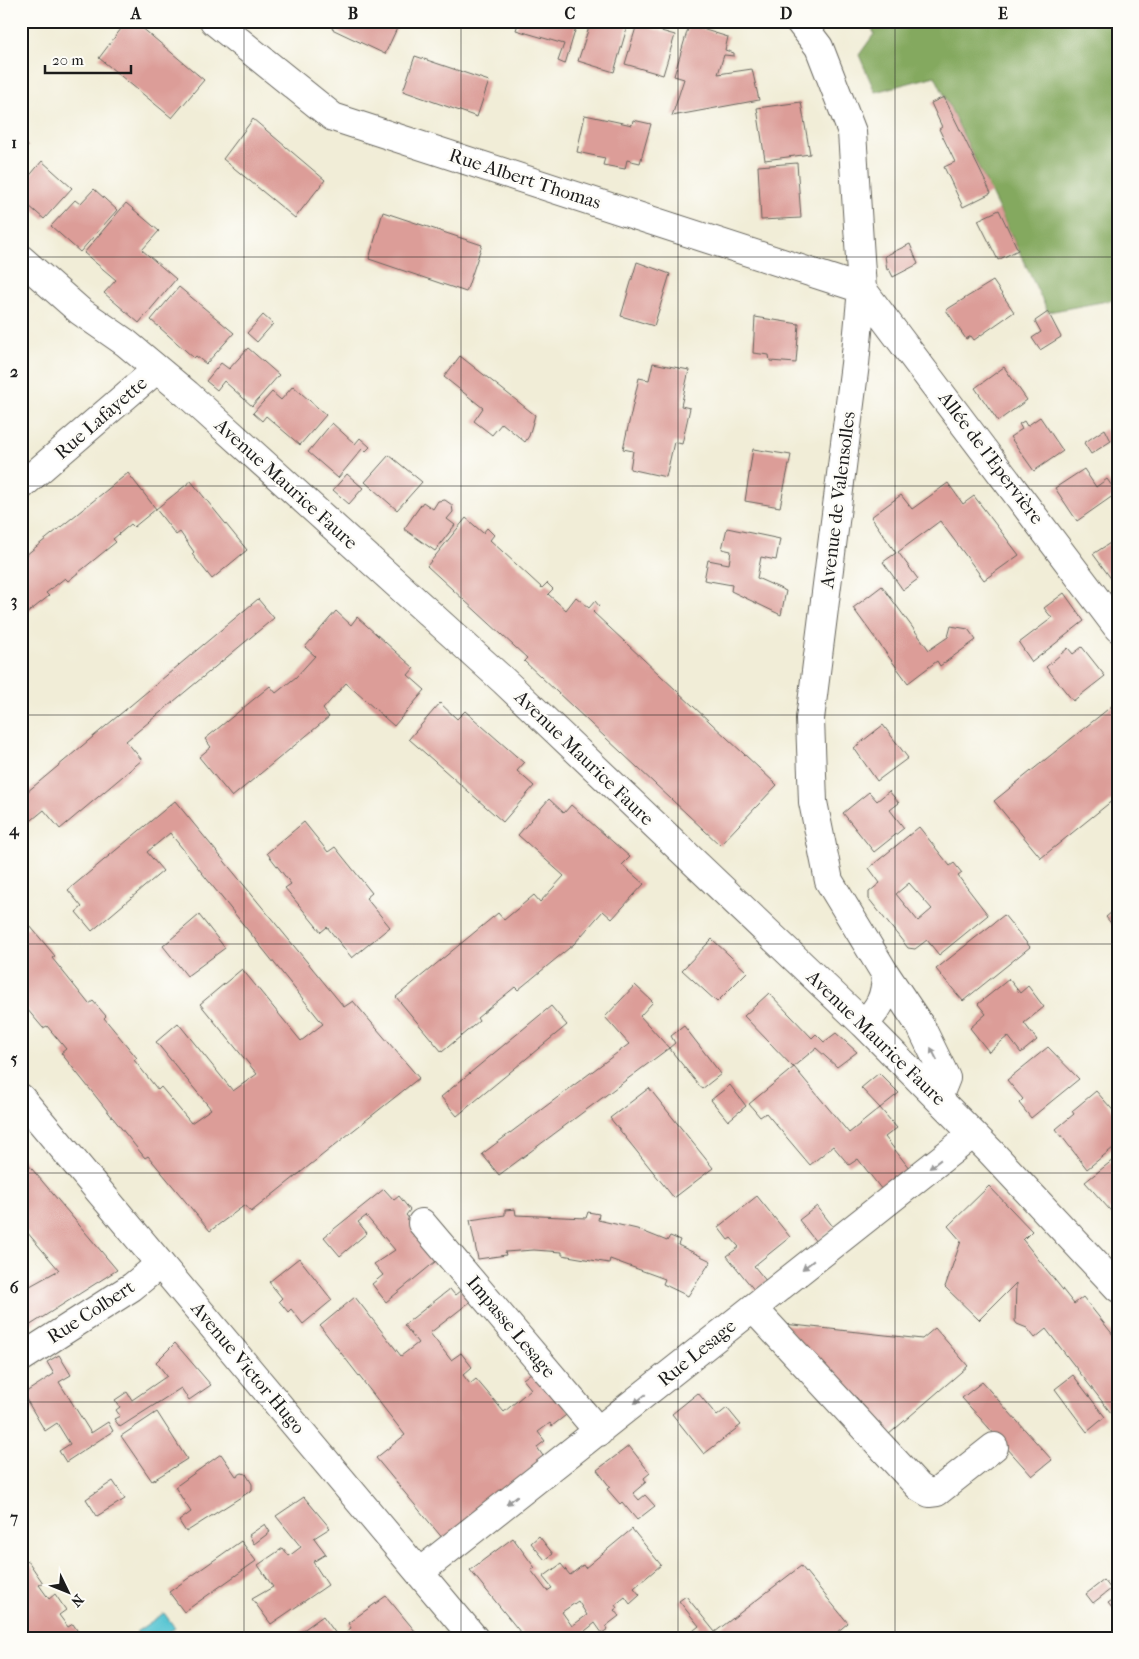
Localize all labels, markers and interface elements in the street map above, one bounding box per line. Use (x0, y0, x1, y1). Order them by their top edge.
text: A (130, 4, 142, 23)
text: B (348, 4, 358, 23)
text: C (565, 4, 576, 23)
text: D (780, 4, 792, 23)
text: E (998, 4, 1008, 23)
scale bar (45, 42, 131, 74)
text: 20 m (52, 51, 84, 69)
text: 1 (11, 133, 17, 152)
street label: Rue Albert Thomas (446, 144, 604, 214)
text: 2 (10, 362, 18, 381)
street label: Rue Lafayette (50, 372, 152, 464)
street label: Allée de l'Epervière (934, 387, 1048, 528)
street label: Avenue de Valensolles (816, 410, 860, 591)
street label: Avenue Maurice Faure (209, 413, 362, 554)
text: 3 (11, 591, 17, 611)
street label: Avenue Maurice Faure (509, 685, 658, 830)
text: 4 (8, 820, 20, 840)
street label: Avenue Maurice Faure (801, 965, 950, 1110)
one-way arrow (930, 1047, 938, 1061)
text: 5 (11, 1049, 18, 1068)
one-way arrow (929, 1158, 942, 1169)
one-way arrow (802, 1259, 815, 1270)
street label: Impasse Lesage (462, 1272, 560, 1382)
street label: Rue Colbert (43, 1276, 139, 1348)
text: 6 (10, 1278, 19, 1297)
street label: Avenue Victor Hugo (186, 1297, 310, 1439)
street label: Rue Lesage (654, 1315, 740, 1391)
one-way arrow (634, 1394, 647, 1405)
one-way arrow (506, 1494, 519, 1505)
text: 7 (9, 1508, 18, 1527)
north arrow (42, 1566, 92, 1616)
text: N (67, 1591, 87, 1610)

